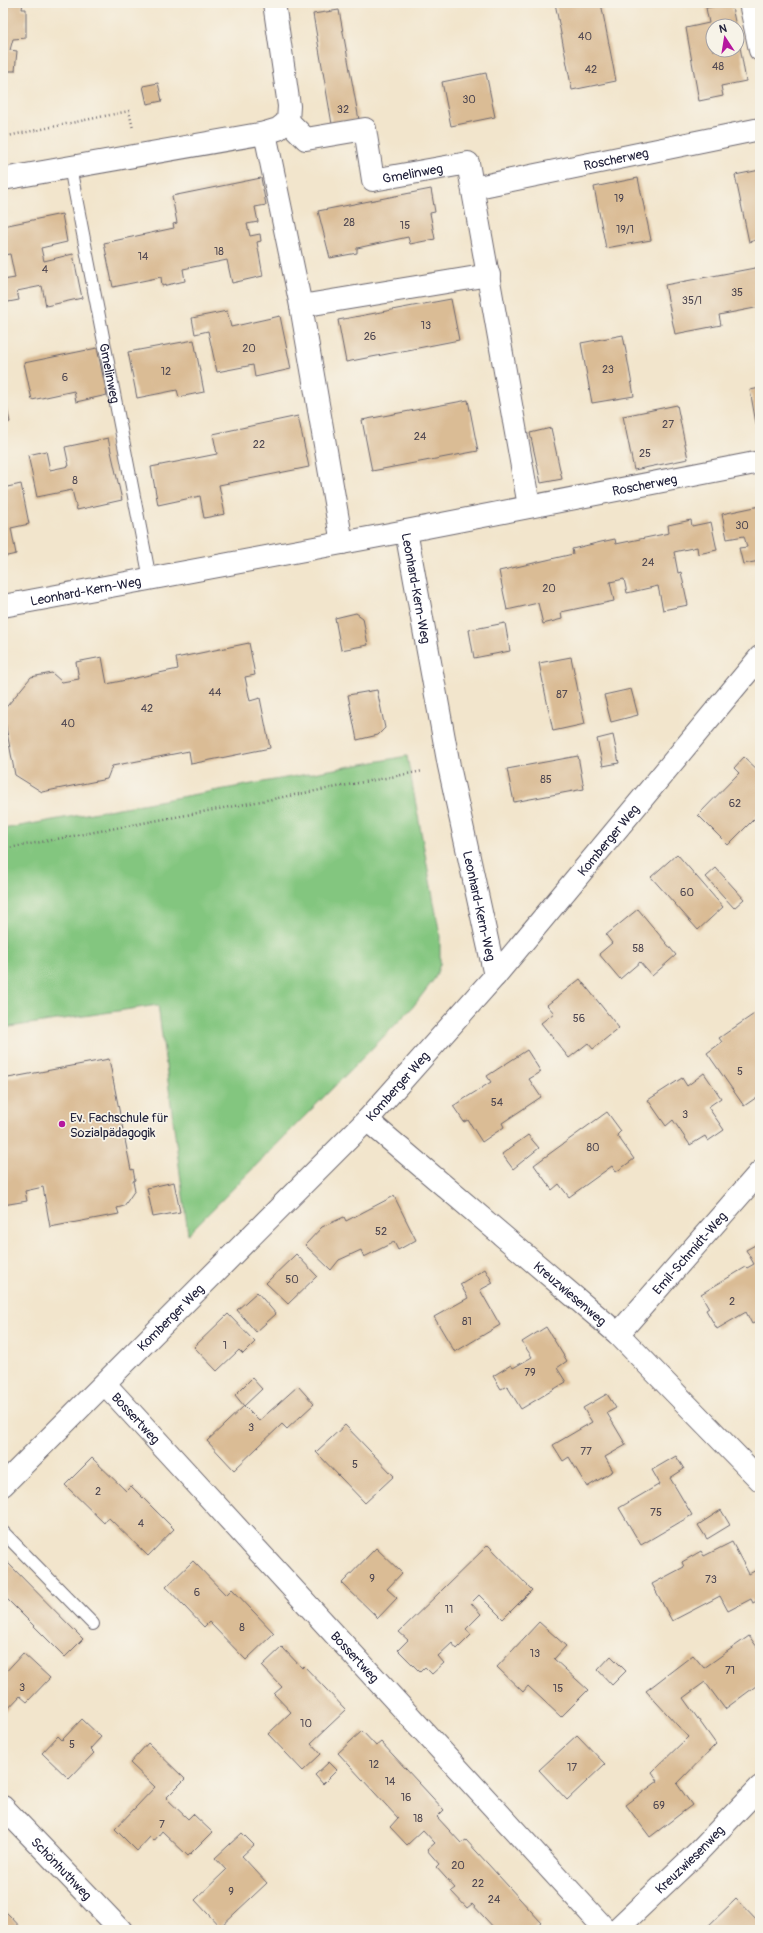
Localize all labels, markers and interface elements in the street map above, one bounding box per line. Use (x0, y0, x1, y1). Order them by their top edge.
north arrow (705, 18, 745, 58)
text: N (718, 21, 729, 36)
house number: 40 (578, 30, 592, 43)
house number: 48 (712, 60, 724, 73)
house number: 42 (585, 63, 597, 76)
house number: 30 (462, 93, 476, 106)
house number: 32 (337, 103, 349, 116)
street label: Roscherweg (582, 145, 651, 174)
street label: Gmelinweg (381, 161, 445, 187)
house number: 19 (614, 192, 624, 205)
house number: 28 (343, 216, 355, 229)
house number: 15 (400, 219, 410, 232)
house number: 19/1 (616, 223, 634, 236)
house number: 18 (214, 245, 224, 258)
house number: 14 (138, 250, 149, 263)
house number: 4 (42, 263, 49, 276)
house number: 35 (731, 286, 743, 299)
house number: 35/1 (682, 294, 702, 307)
house number: 13 (421, 319, 431, 332)
house number: 26 (364, 330, 376, 343)
street label: Gmelinweg (95, 342, 123, 405)
house number: 20 (242, 342, 256, 355)
house number: 23 (602, 363, 614, 376)
house number: 12 (161, 365, 171, 378)
house number: 6 (62, 371, 68, 384)
house number: 27 (662, 418, 674, 431)
house number: 24 (414, 430, 427, 443)
house number: 22 (253, 438, 265, 451)
house number: 25 (639, 447, 651, 460)
street label: Roscherweg (611, 471, 679, 500)
house number: 8 (72, 474, 78, 487)
house number: 30 (735, 519, 749, 532)
street label: Leonhard-Kern-Weg (397, 532, 434, 645)
house number: 24 (642, 556, 655, 569)
street label: Leonhard-Kern-Weg (29, 573, 143, 610)
house number: 20 (542, 582, 556, 595)
house number: 44 (209, 686, 222, 699)
house number: 87 (556, 688, 568, 701)
house number: 42 (141, 702, 153, 715)
house number: 40 (61, 717, 75, 730)
house number: 85 (540, 773, 552, 786)
house number: 62 (729, 797, 741, 810)
street label: Komberger Weg (575, 801, 643, 880)
street label: Leonhard-Kern-Weg (459, 849, 499, 963)
house number: 60 (680, 886, 694, 899)
house number: 58 (632, 942, 644, 955)
house number: 56 (573, 1012, 585, 1025)
street label: Komberger Weg (363, 1048, 433, 1125)
house number: 5 (737, 1065, 743, 1078)
house number: 54 (491, 1096, 504, 1109)
house number: 3 (682, 1108, 688, 1121)
place label: Ev. Fachschule für Sozialpädagogik (70, 1110, 168, 1141)
marker: Ev. Fachschule für Sozialpädagogik (57, 1119, 67, 1129)
house number: 80 (586, 1141, 600, 1154)
street label: Emil-Schmidt-Weg (649, 1208, 731, 1298)
house number: 52 (375, 1225, 387, 1238)
street label: Kreuzwiesenweg (530, 1259, 610, 1330)
house number: 50 (285, 1273, 299, 1286)
street label: Komberger Weg (134, 1281, 208, 1355)
house number: 2 (729, 1295, 735, 1308)
house number: 81 (462, 1315, 472, 1328)
house number: 1 (223, 1339, 227, 1352)
house number: 79 (524, 1366, 536, 1379)
street label: Bossertweg (108, 1390, 163, 1448)
house number: 3 (248, 1421, 254, 1434)
house number: 77 (580, 1445, 592, 1458)
house number: 5 (352, 1458, 358, 1471)
house number: 2 (95, 1485, 101, 1498)
house number: 75 (650, 1506, 662, 1519)
house number: 4 (138, 1517, 145, 1530)
house number: 9 (369, 1572, 375, 1585)
house number: 73 (705, 1573, 717, 1586)
house number: 6 (194, 1586, 200, 1599)
house number: 11 (445, 1603, 453, 1616)
house number: 8 (239, 1621, 245, 1634)
street label: Bossertweg (327, 1628, 382, 1687)
house number: 13 (530, 1647, 540, 1660)
house number: 71 (725, 1664, 735, 1677)
house number: 3 (19, 1681, 25, 1694)
house number: 15 (553, 1682, 563, 1695)
house number: 10 (300, 1717, 312, 1730)
house number: 5 (69, 1738, 75, 1751)
house number: 12 (369, 1758, 379, 1771)
house number: 17 (567, 1761, 577, 1774)
house number: 14 (385, 1775, 396, 1788)
house number: 16 (401, 1791, 411, 1804)
house number: 69 (653, 1799, 665, 1812)
house number: 18 (413, 1812, 423, 1825)
house number: 7 (159, 1818, 165, 1831)
street label: Kreuzwiesenweg (652, 1822, 728, 1897)
street label: Schönhuthweg (27, 1834, 95, 1904)
house number: 20 (451, 1859, 465, 1872)
house number: 22 (472, 1877, 484, 1890)
house number: 9 (228, 1885, 234, 1898)
house number: 24 (488, 1893, 501, 1906)

